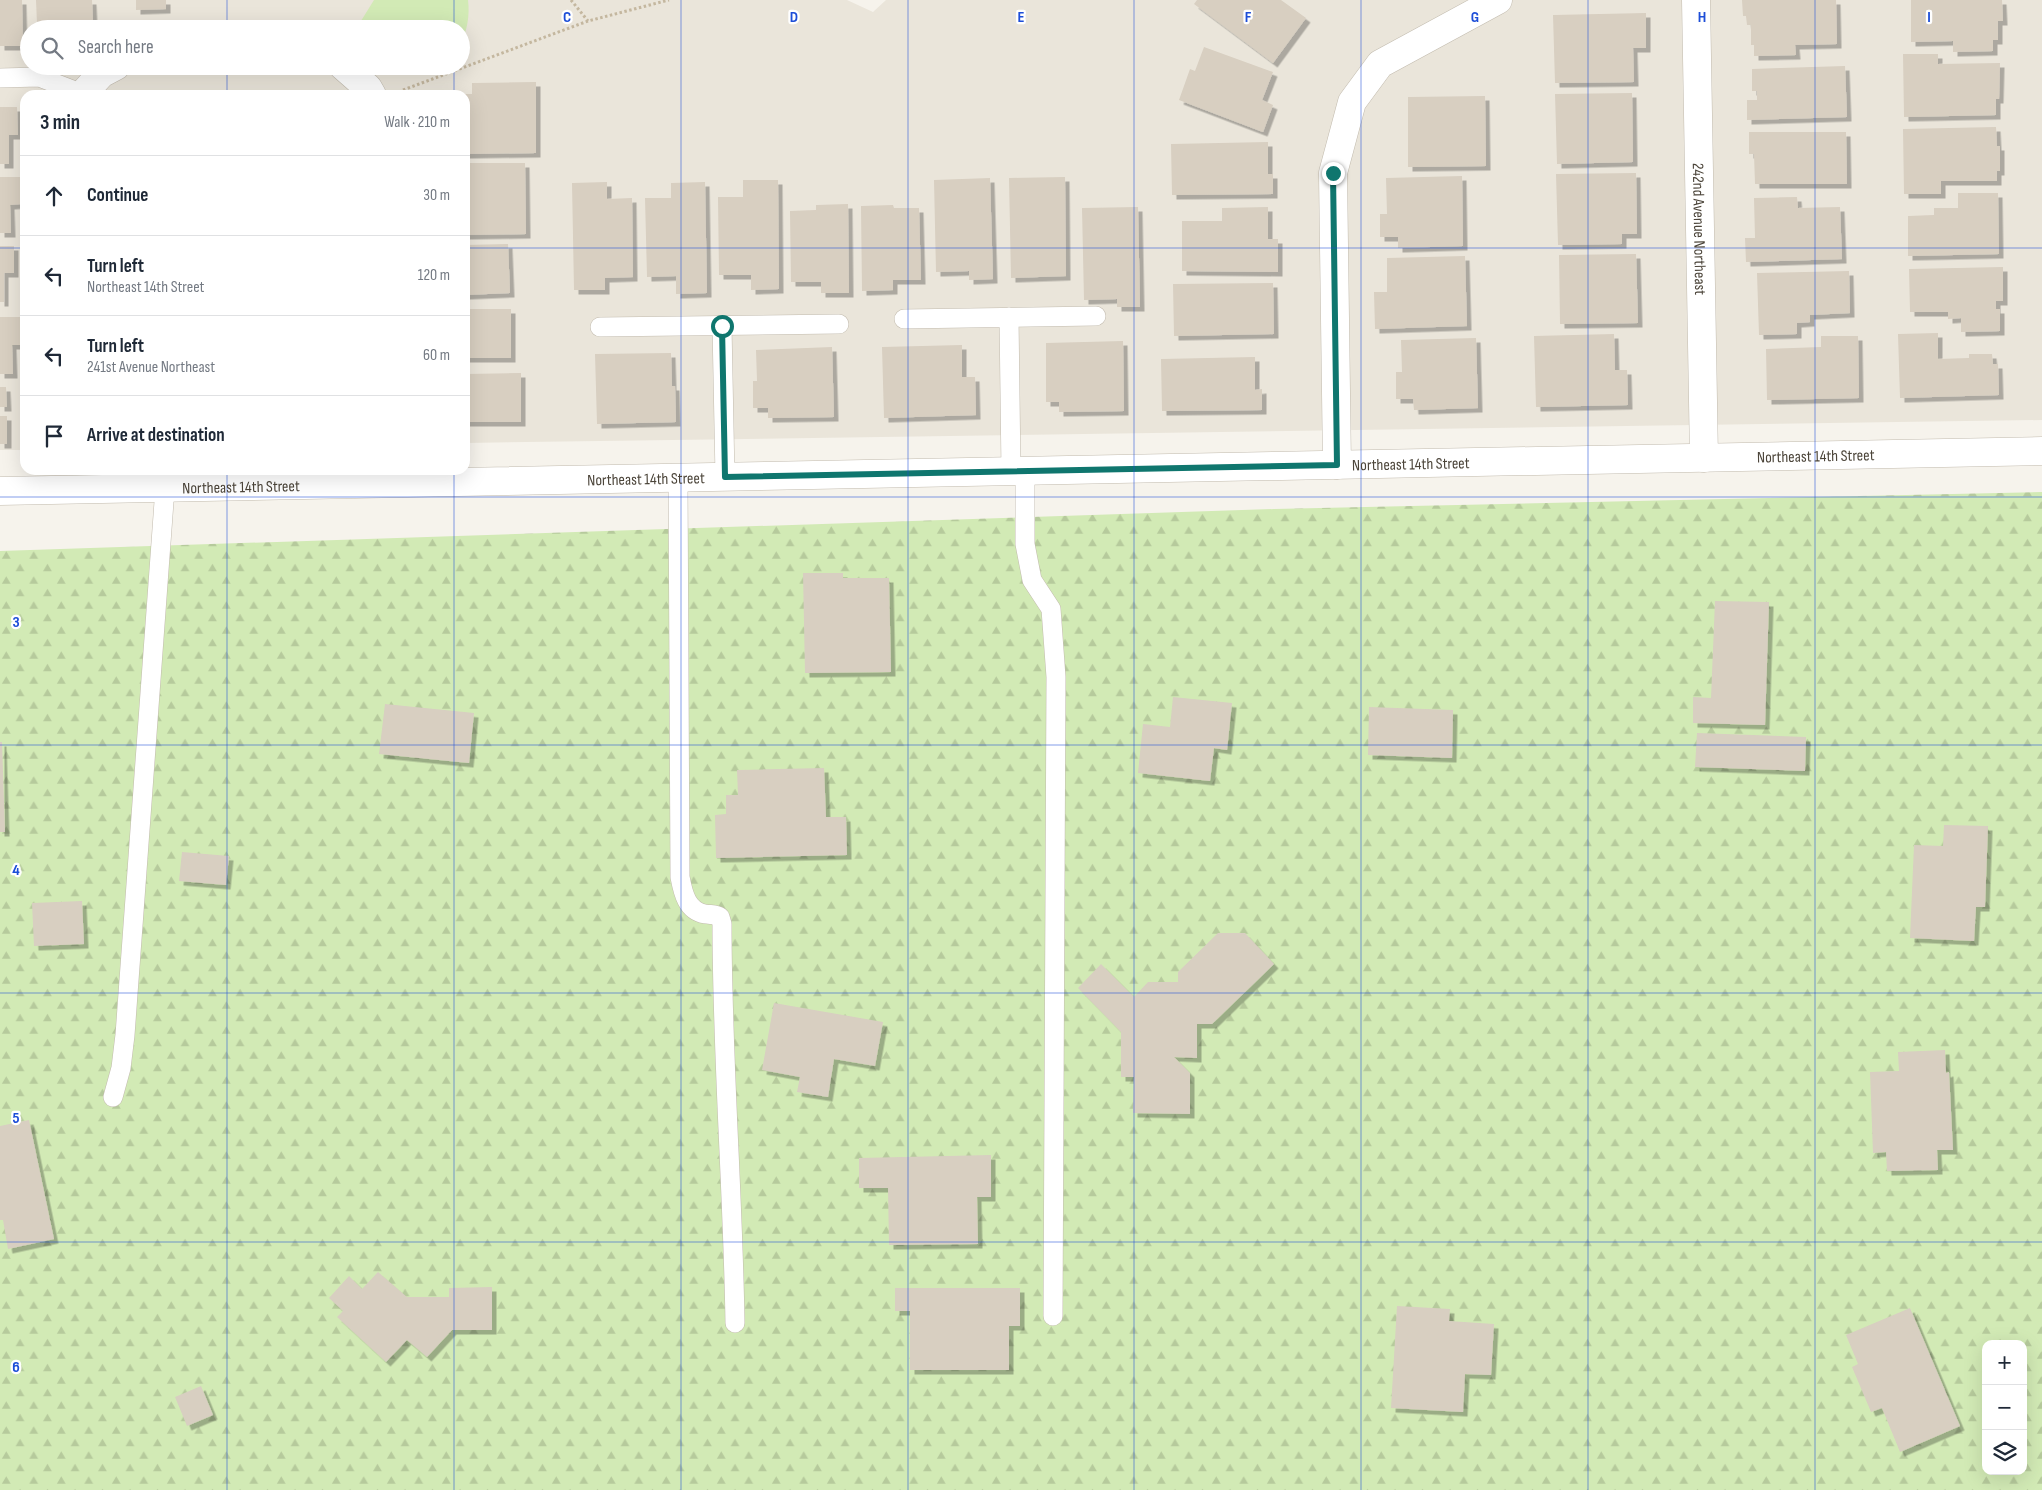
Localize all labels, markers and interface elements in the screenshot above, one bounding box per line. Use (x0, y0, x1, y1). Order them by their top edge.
text: C (563, 8, 571, 27)
text: D (790, 8, 798, 27)
text: E (1018, 8, 1025, 27)
text: F (1245, 8, 1252, 27)
text: G (1471, 8, 1479, 27)
text: H (1698, 8, 1706, 27)
text: I (1927, 8, 1931, 27)
search box (20, 20, 470, 75)
icon: search (38, 34, 66, 62)
text: Search here (78, 36, 154, 59)
text: 3 min (40, 110, 80, 135)
text: Walk · 210 m (384, 113, 450, 132)
route end (1322, 162, 1345, 185)
street label: 242nd Avenue Northeast (1688, 163, 1709, 295)
icon: ahead (40, 182, 68, 210)
text: Continue (87, 184, 148, 207)
text: 30 m (423, 186, 450, 205)
text: Turn left (87, 255, 144, 278)
icon: left (40, 262, 68, 290)
text: 120 m (418, 266, 450, 285)
text: Northeast 14th Street (87, 278, 204, 297)
route start (711, 315, 734, 338)
text: Turn left (87, 335, 144, 358)
icon: left (40, 342, 68, 370)
text: 60 m (423, 346, 450, 365)
text: 241st Avenue Northeast (87, 358, 215, 377)
icon: arrive (40, 422, 68, 450)
text: Arrive at destination (87, 424, 225, 447)
street label: Northeast 14th Street (1757, 446, 1875, 468)
street label: Northeast 14th Street (1352, 454, 1470, 476)
street label: Northeast 14th Street (587, 469, 705, 490)
street label: Northeast 14th Street (182, 477, 300, 498)
text: 3 (12, 613, 20, 632)
text: 4 (12, 861, 20, 880)
text: 5 (12, 1109, 20, 1128)
map controls (1982, 1340, 2027, 1475)
button: + (1982, 1340, 2027, 1385)
text: 6 (12, 1358, 20, 1377)
button: − (1982, 1385, 2027, 1430)
button: layers (1982, 1430, 2027, 1475)

